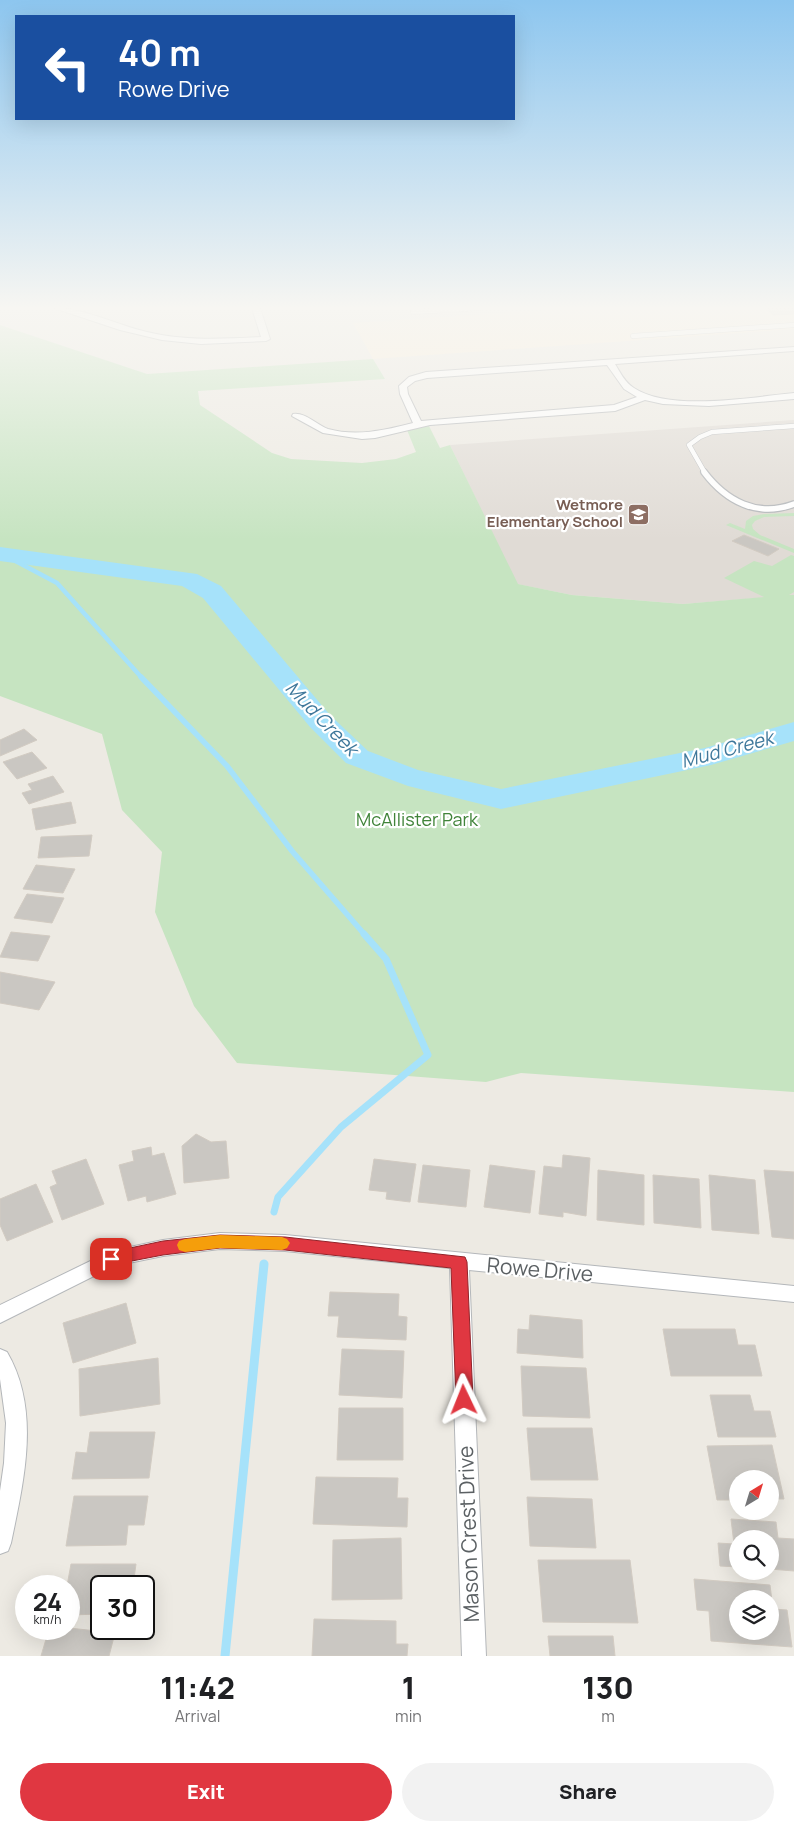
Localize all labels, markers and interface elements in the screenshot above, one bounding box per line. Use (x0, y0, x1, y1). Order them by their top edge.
text: 40 m (118, 29, 201, 77)
icon: left (35, 35, 100, 100)
text: Rowe Drive (118, 74, 230, 104)
place label: Wetmore Elementary School (487, 494, 623, 532)
school or university icon: Wetmore Elementary School (627, 502, 651, 526)
water label: Mud Creek (280, 675, 366, 763)
water label: Mud Creek (678, 724, 778, 774)
park label: McAllister Park (356, 807, 479, 831)
pin (90, 1238, 132, 1280)
icon: arrive (97, 1245, 125, 1273)
street label: Rowe Drive (486, 1250, 594, 1288)
position arrow (437, 1373, 489, 1425)
street label: Mason Crest Drive (451, 1445, 485, 1623)
north arrow (729, 1470, 779, 1520)
map controls (729, 1470, 779, 1640)
button: search (729, 1530, 779, 1580)
speed limit sign: 30 (90, 1575, 155, 1640)
text: 24 (33, 1584, 62, 1619)
button: layers (729, 1590, 779, 1640)
text: km/h (34, 1611, 61, 1628)
text: 11:42 (160, 1667, 235, 1708)
text: 1 (402, 1667, 415, 1708)
text: 130 (582, 1667, 634, 1708)
text: Arrival (175, 1705, 220, 1727)
text: min (395, 1705, 422, 1727)
text: m (601, 1705, 615, 1727)
button: Exit (20, 1763, 392, 1821)
button: Share (402, 1763, 774, 1821)

